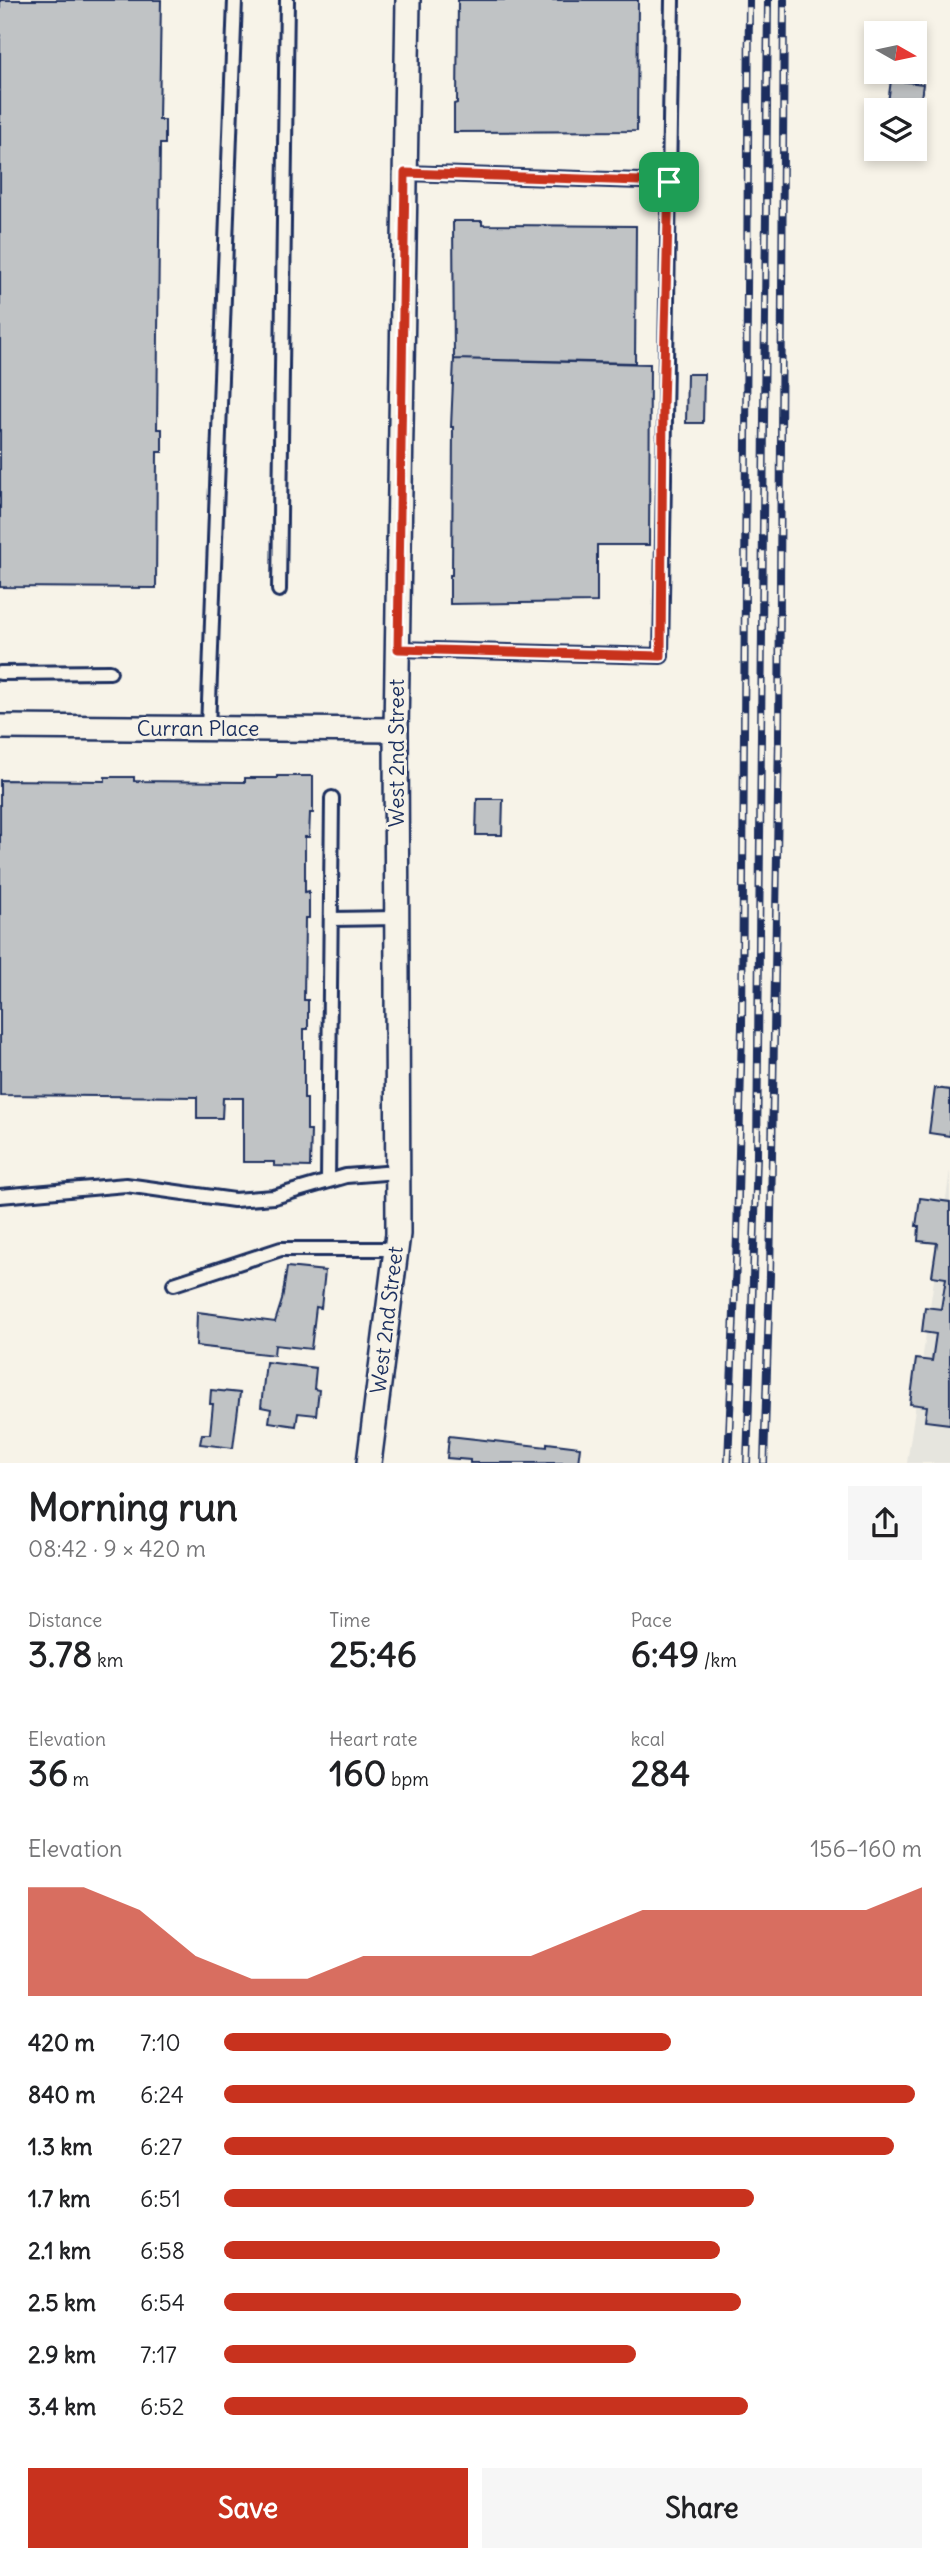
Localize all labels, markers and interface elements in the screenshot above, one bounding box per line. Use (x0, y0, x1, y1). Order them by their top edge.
north arrow (864, 21, 928, 84)
map controls (864, 21, 927, 161)
button: layers (864, 98, 927, 161)
pin (639, 152, 699, 212)
icon: arrive (650, 163, 688, 201)
street label: West 2nd Street (383, 679, 410, 827)
street label: Curran Place (137, 715, 259, 742)
street label: West 2nd Street (364, 1245, 409, 1395)
text: Morning run (28, 1484, 238, 1531)
button: share (848, 1486, 922, 1560)
text: 08:42 · 9 × 420 m (28, 1534, 206, 1563)
text: Distance (28, 1608, 102, 1632)
text: Time (329, 1608, 370, 1632)
text: Pace (631, 1608, 672, 1632)
text: 3.78 (28, 1632, 92, 1676)
text: 25:46 (329, 1632, 417, 1676)
text: 6:49 (631, 1632, 699, 1676)
text: km (92, 1648, 123, 1672)
text: /km (699, 1648, 737, 1672)
text: Elevation (28, 1727, 106, 1751)
text: Heart rate (329, 1727, 417, 1751)
text: kcal (631, 1727, 665, 1751)
text: 36 (28, 1751, 68, 1795)
text: 160 (329, 1751, 386, 1795)
text: 284 (631, 1751, 690, 1795)
text: m (68, 1767, 89, 1791)
text: bpm (386, 1767, 429, 1791)
text: Elevation (28, 1834, 122, 1863)
text: 156–160 m (810, 1834, 922, 1863)
text: 420 m (28, 2028, 95, 2057)
text: 7:10 (140, 2028, 181, 2057)
text: 840 m (28, 2080, 95, 2109)
text: 6:24 (140, 2080, 184, 2109)
text: 1.3 km (28, 2132, 92, 2161)
text: 6:27 (140, 2132, 182, 2161)
text: 1.7 km (28, 2184, 91, 2213)
text: 6:51 (140, 2184, 181, 2213)
text: 2.1 km (28, 2236, 91, 2265)
text: 6:58 (140, 2236, 185, 2265)
text: 2.5 km (28, 2288, 96, 2317)
text: 6:54 (140, 2288, 185, 2317)
text: 2.9 km (28, 2340, 96, 2369)
text: 7:17 (140, 2340, 177, 2369)
text: 3.4 km (28, 2392, 96, 2421)
text: 6:52 (140, 2392, 184, 2421)
button: Save (28, 2468, 468, 2548)
button: Share (482, 2468, 922, 2548)

